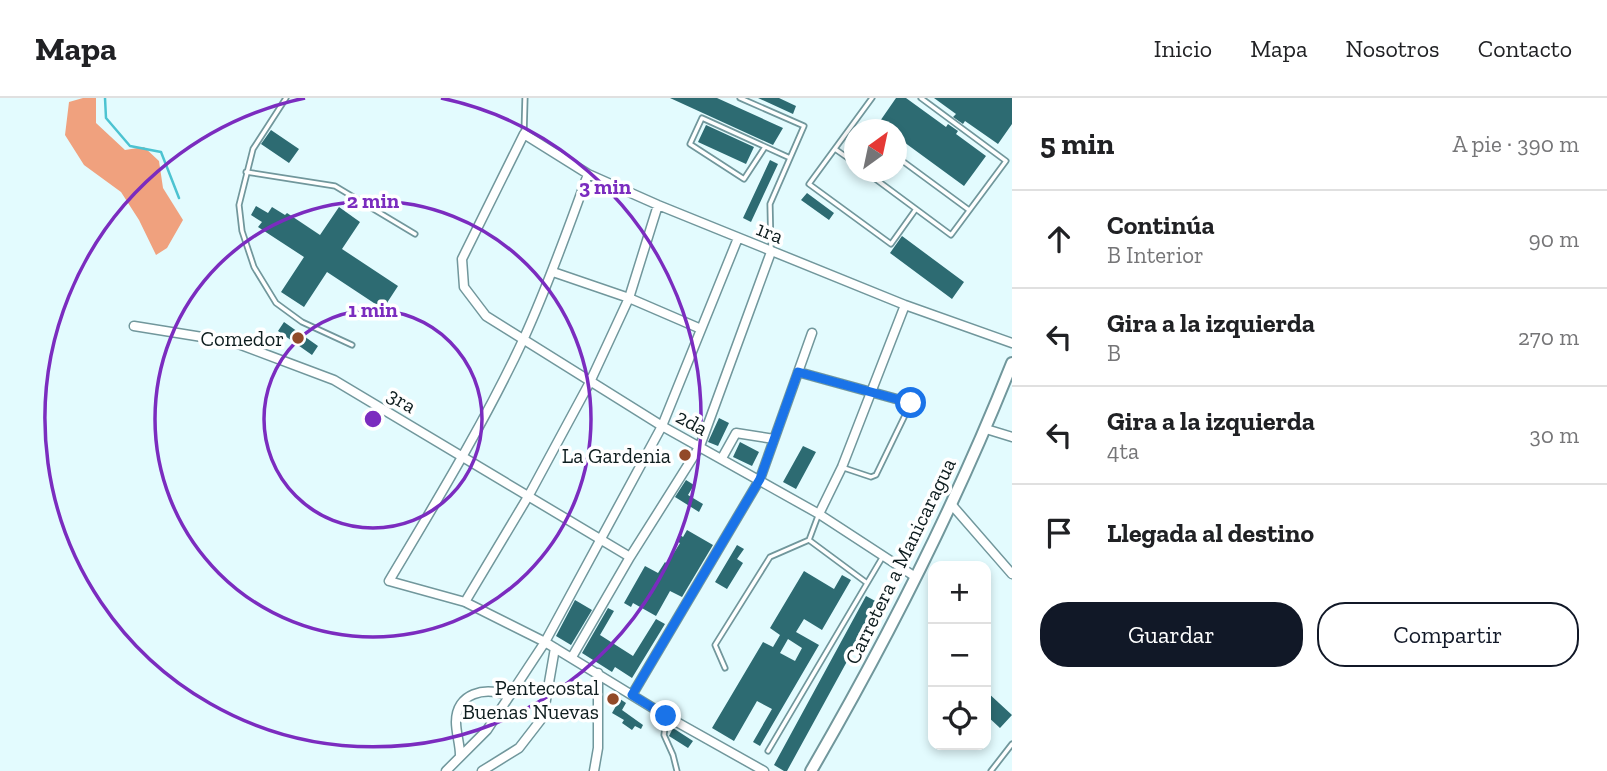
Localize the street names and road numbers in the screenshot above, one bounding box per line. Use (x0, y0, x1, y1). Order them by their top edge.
street label: 1ra (753, 215, 787, 249)
street label: 3ra (383, 382, 421, 418)
street label: 2da (672, 403, 712, 441)
street label: Carretera a Manicaragua (839, 454, 961, 668)

